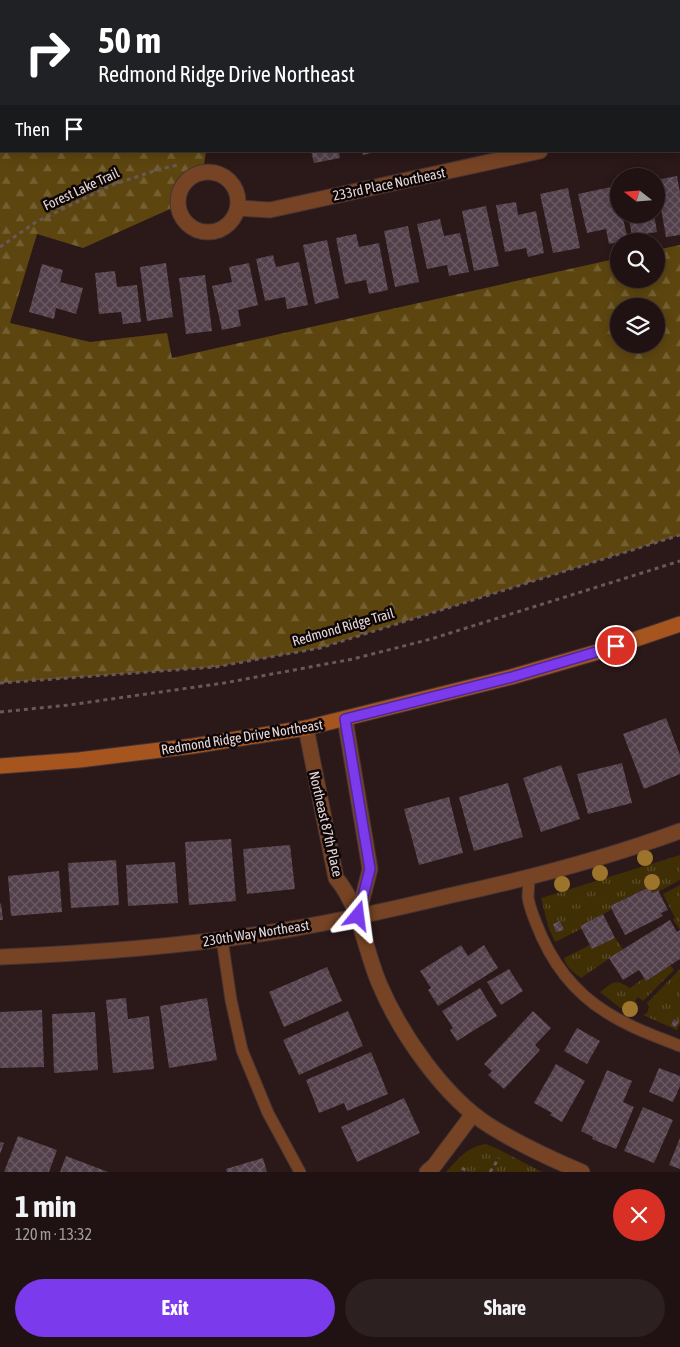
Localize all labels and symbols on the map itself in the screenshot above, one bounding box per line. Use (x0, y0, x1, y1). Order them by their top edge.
street label: Forest Lake Trail (40, 164, 122, 214)
street label: 233rd Place Northeast (331, 164, 447, 204)
north arrow (610, 168, 665, 222)
street label: Redmond Ridge Trail (290, 605, 396, 649)
pin (595, 625, 637, 667)
street label: Redmond Ridge Drive Northeast (160, 716, 324, 758)
street label: Northeast 87th Place (306, 770, 346, 878)
position arrow (331, 889, 383, 941)
street label: 230th Way Northeast (201, 917, 311, 949)

